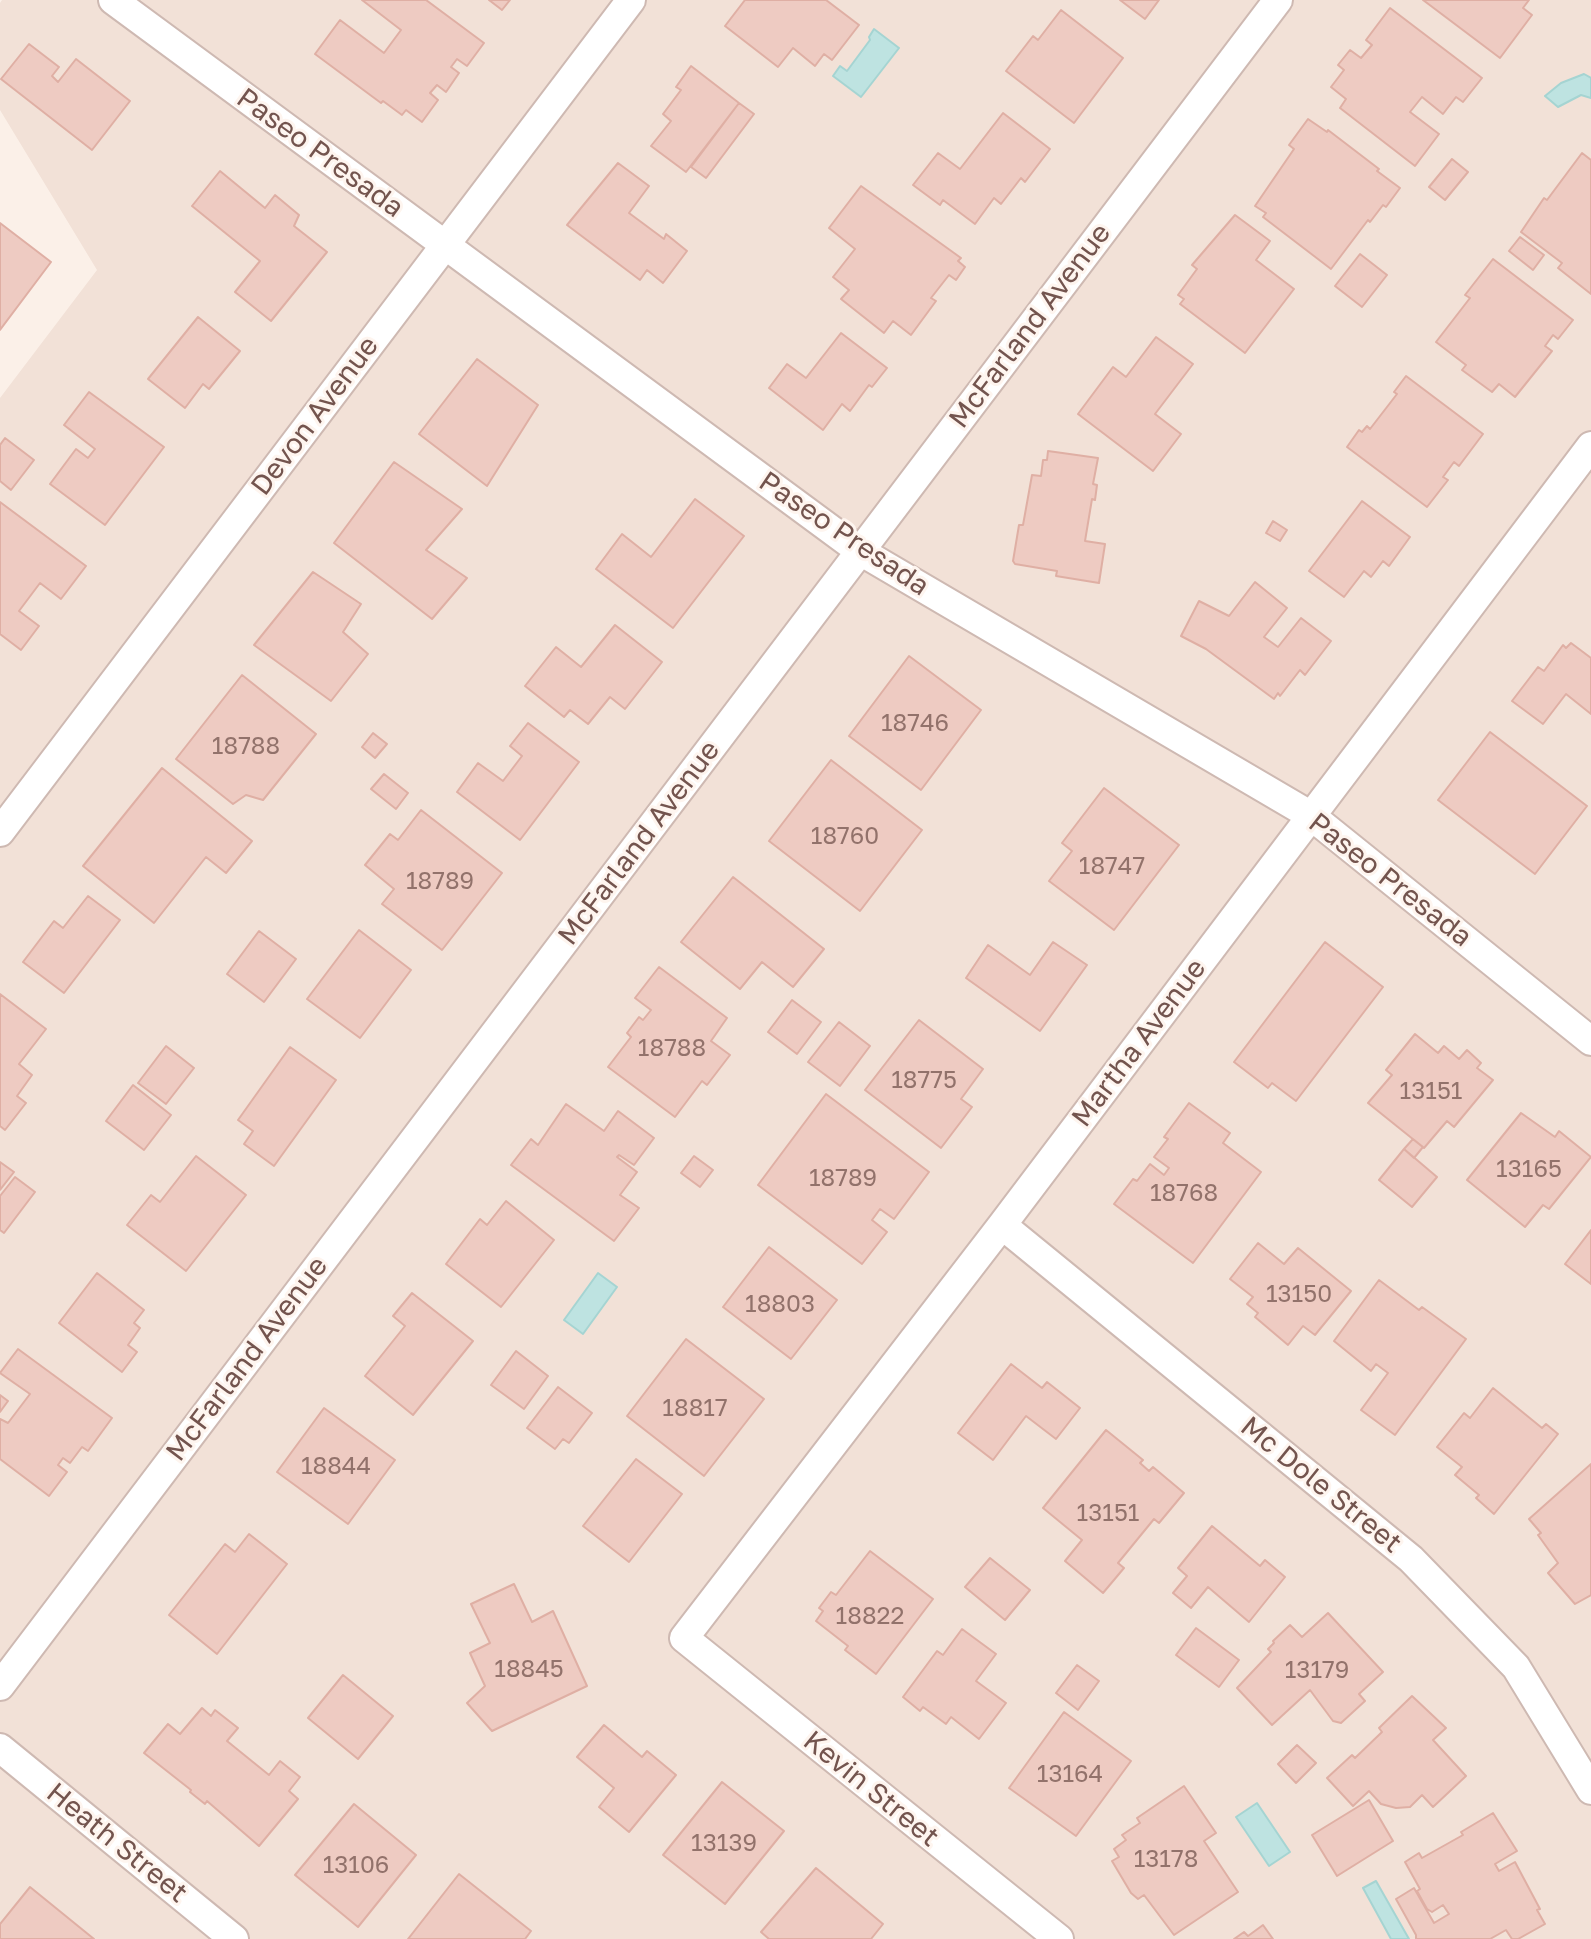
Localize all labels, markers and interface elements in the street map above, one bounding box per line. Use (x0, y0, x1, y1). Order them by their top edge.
street label: Paseo Presada (230, 81, 410, 225)
street label: McFarland Avenue (942, 217, 1118, 435)
street label: Devon Avenue (244, 330, 386, 502)
street label: Paseo Presada (753, 465, 935, 603)
house number: 18746 (881, 709, 949, 737)
house number: 18788 (212, 732, 280, 760)
street label: McFarland Avenue (551, 734, 727, 952)
street label: Paseo Presada (1302, 806, 1478, 954)
house number: 18760 (811, 822, 879, 850)
house number: 18747 (1079, 852, 1145, 880)
house number: 18789 (406, 867, 474, 895)
street label: Martha Avenue (1065, 952, 1213, 1134)
house number: 18788 (638, 1034, 706, 1062)
house number: 18775 (891, 1066, 957, 1094)
house number: 13151 (1400, 1077, 1462, 1105)
house number: 13165 (1496, 1155, 1562, 1183)
house number: 18789 (809, 1164, 877, 1192)
house number: 18768 (1150, 1179, 1218, 1207)
street label: McFarland Avenue (159, 1250, 335, 1468)
house number: 13150 (1266, 1280, 1332, 1308)
house number: 18803 (745, 1290, 815, 1318)
house number: 18817 (662, 1394, 728, 1422)
street label: Mc Dole Street (1234, 1410, 1408, 1560)
house number: 18844 (301, 1452, 371, 1480)
house number: 13151 (1077, 1499, 1139, 1527)
house number: 18822 (836, 1602, 904, 1630)
house number: 18845 (494, 1655, 564, 1683)
house number: 13179 (1285, 1656, 1349, 1684)
street label: Kevin Street (796, 1724, 946, 1854)
house number: 13164 (1037, 1760, 1103, 1788)
street label: Heath Street (40, 1776, 194, 1910)
house number: 13139 (691, 1829, 757, 1857)
house number: 13178 (1134, 1845, 1198, 1873)
house number: 13106 (323, 1851, 389, 1879)

